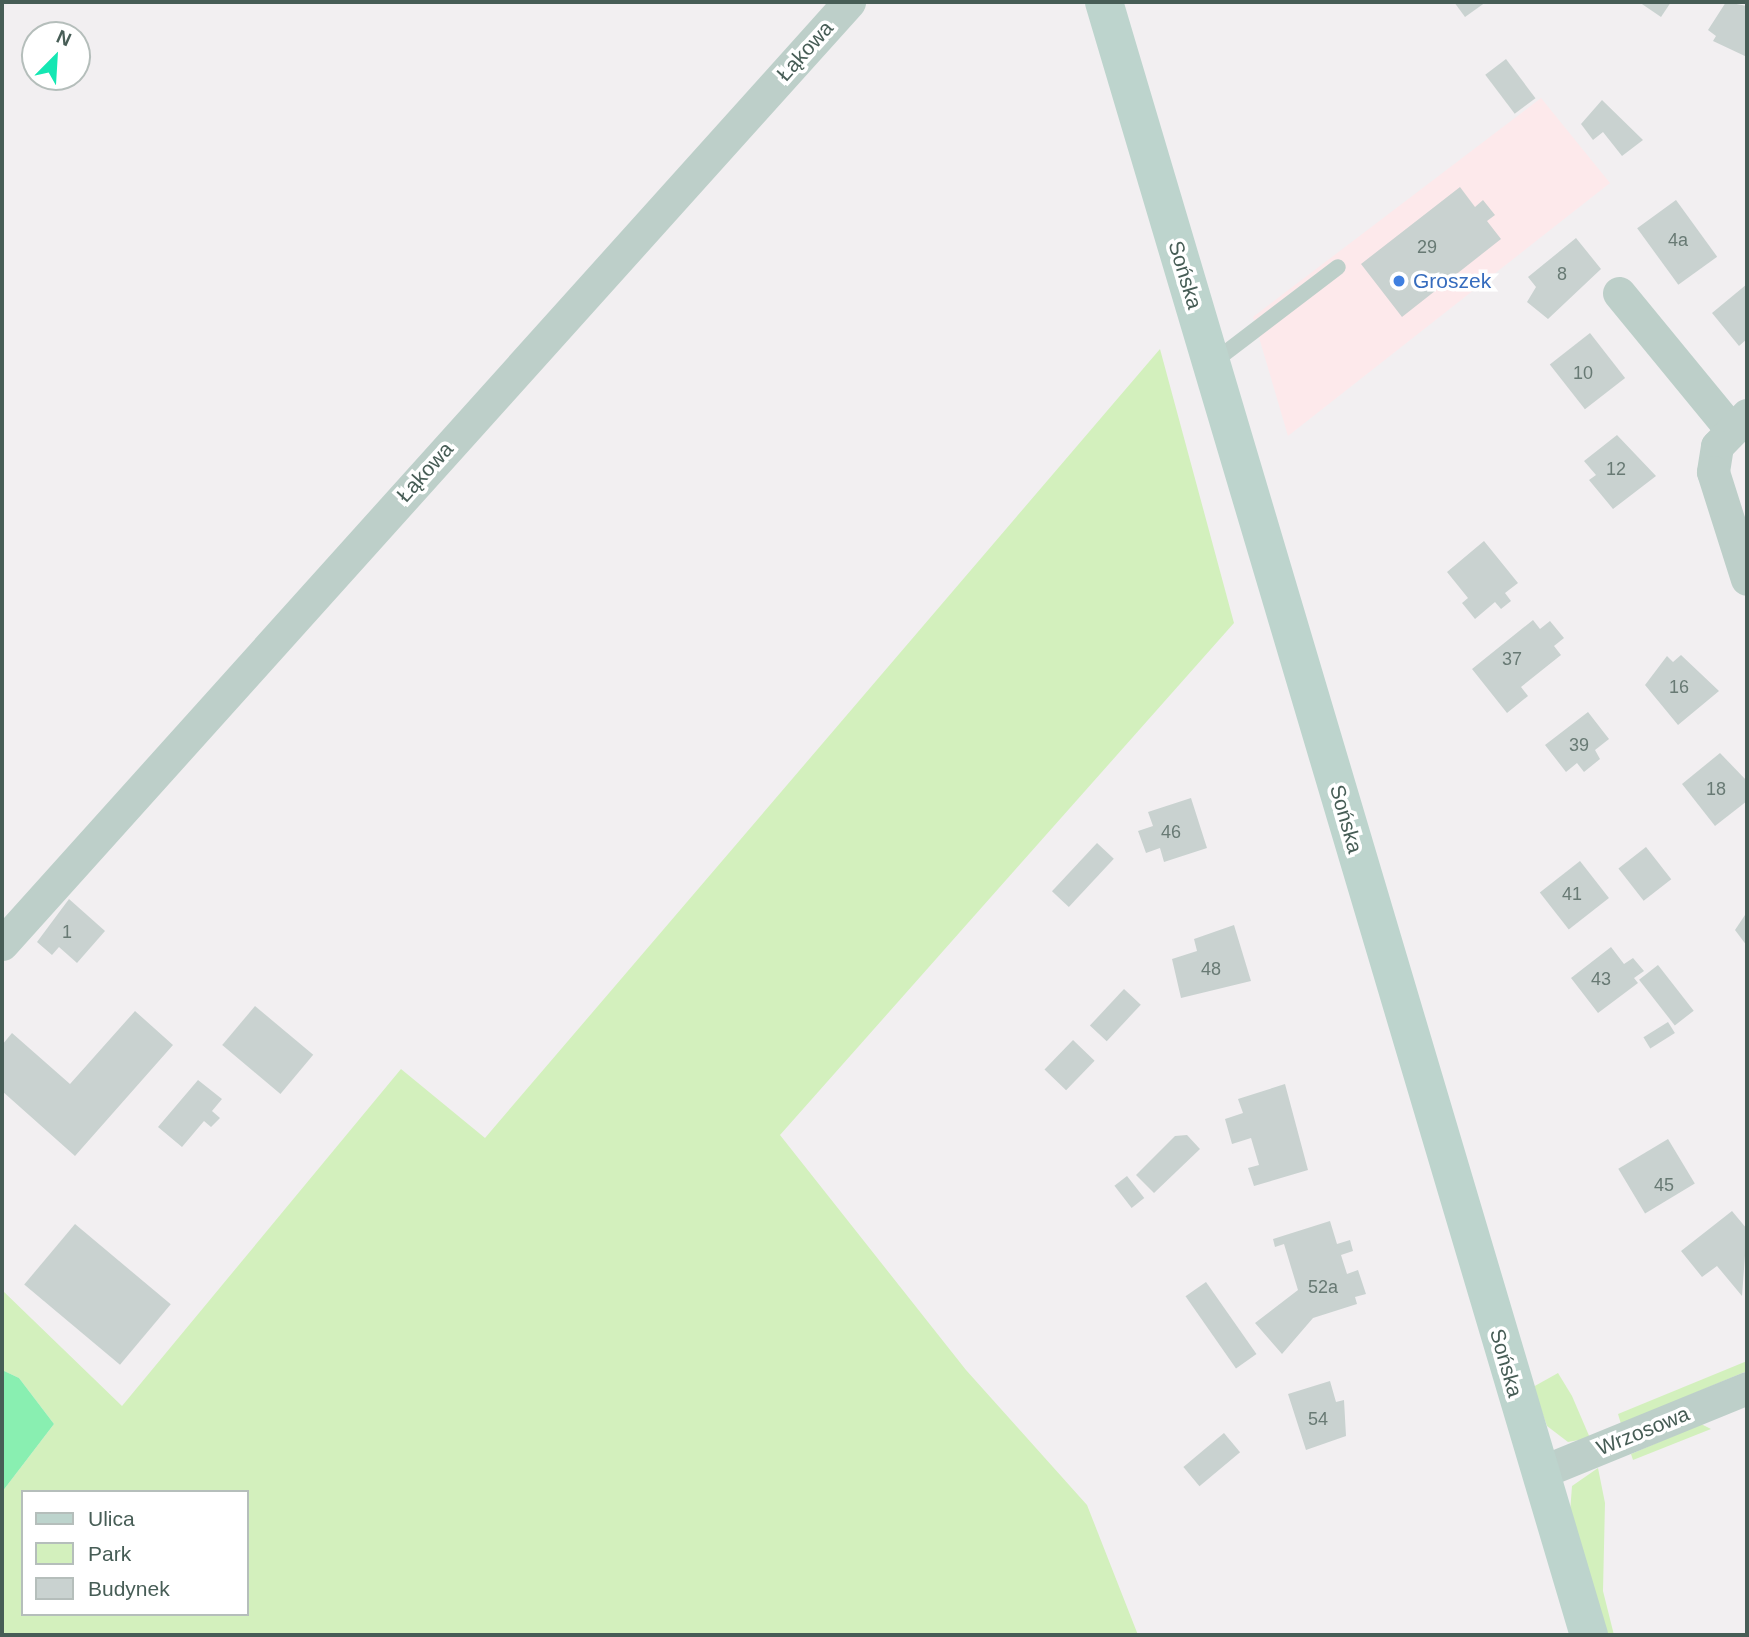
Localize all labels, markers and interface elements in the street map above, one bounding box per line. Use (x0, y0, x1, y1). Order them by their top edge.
street label: Łąkowa (771, 16, 839, 86)
north arrow (21, 21, 91, 91)
text: N (53, 26, 74, 51)
house number: 4a (1668, 229, 1688, 251)
house number: 29 (1417, 236, 1437, 258)
street label: Sońska (1163, 238, 1207, 312)
house number: 8 (1557, 263, 1567, 285)
place label: Groszek (1413, 268, 1491, 294)
marker: Groszek (1391, 273, 1407, 289)
house number: 10 (1573, 362, 1593, 384)
street label: Łąkowa (391, 437, 459, 507)
house number: 12 (1606, 458, 1626, 480)
house number: 37 (1502, 648, 1522, 670)
house number: 16 (1669, 676, 1689, 698)
house number: 39 (1569, 734, 1589, 756)
house number: 18 (1706, 778, 1726, 800)
street label: Sońska (1324, 782, 1368, 856)
house number: 46 (1161, 821, 1181, 843)
house number: 41 (1562, 883, 1582, 905)
house number: 1 (62, 921, 72, 943)
house number: 48 (1201, 958, 1221, 980)
house number: 43 (1591, 968, 1611, 990)
house number: 45 (1654, 1174, 1674, 1196)
house number: 52a (1308, 1276, 1338, 1298)
street label: Sońska (1484, 1326, 1528, 1400)
street label: Wrzosowa (1593, 1401, 1693, 1461)
house number: 54 (1308, 1408, 1328, 1430)
legend (21, 1490, 248, 1616)
text: Ulica (88, 1507, 135, 1530)
text: Park (88, 1542, 131, 1565)
text: Budynek (88, 1577, 170, 1600)

